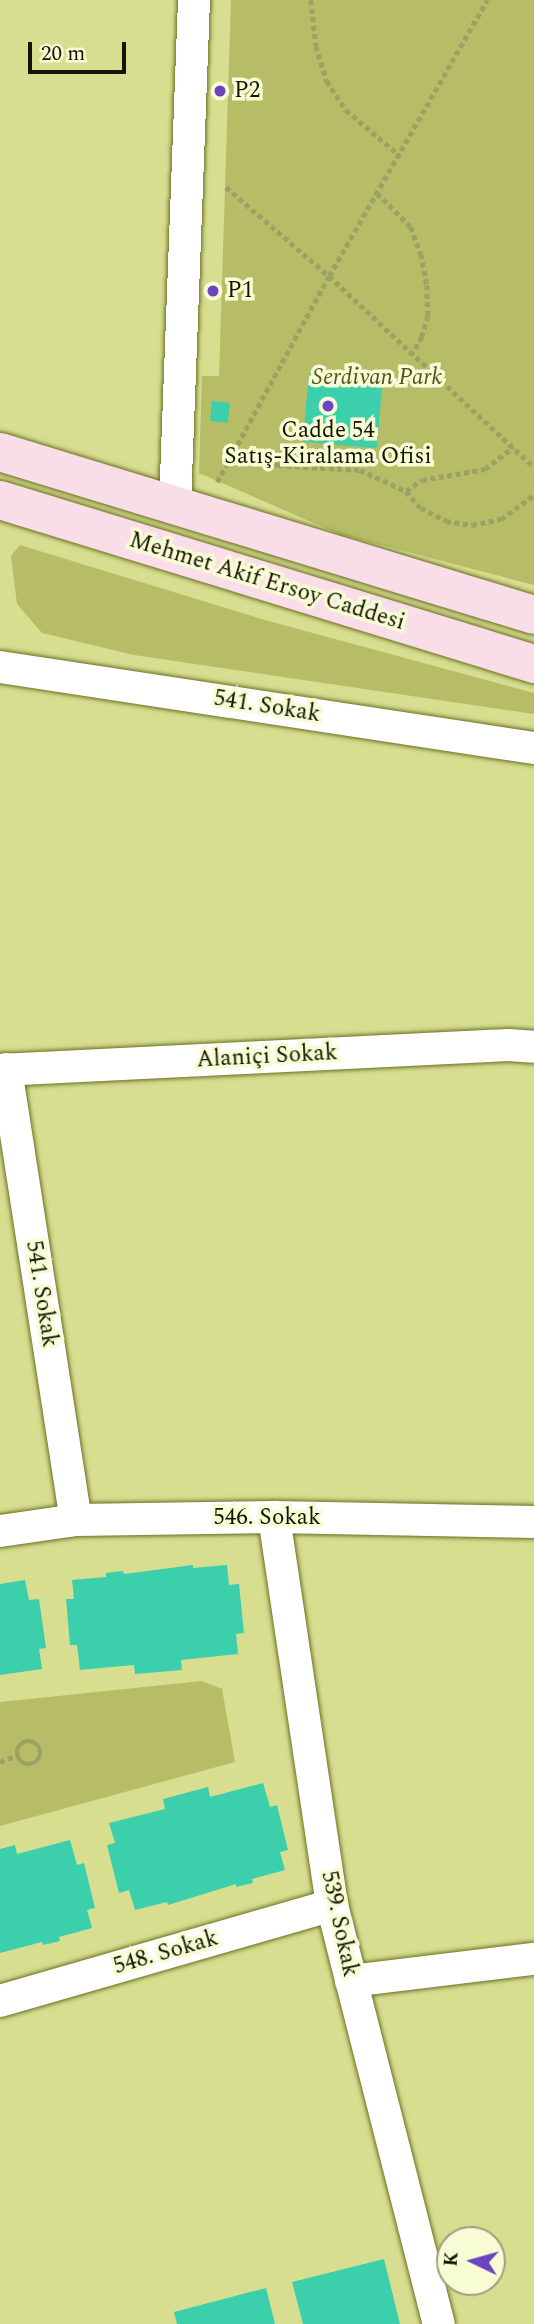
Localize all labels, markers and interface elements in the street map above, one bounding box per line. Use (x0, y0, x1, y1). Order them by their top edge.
scale bar (32, 28, 130, 72)
text: 20 m (41, 38, 85, 70)
place label: P2 (234, 77, 260, 105)
marker: P2 (212, 83, 228, 99)
place label: P1 (227, 277, 253, 305)
marker: P1 (205, 283, 221, 299)
park label: Serdivan Park (312, 364, 442, 392)
marker: Cadde 54 Satış-Kiralama Ofisi (320, 398, 336, 414)
place label: Cadde 54 Satış-Kiralama Ofisi (224, 417, 432, 471)
street label: Mehmet Akif Ersoy Caddesi (126, 527, 408, 637)
street label: 541. Sokak (212, 685, 322, 729)
street label: Alaniçi Sokak (196, 1040, 338, 1074)
street label: 541. Sokak (19, 1239, 63, 1349)
street label: 546. Sokak (213, 1504, 321, 1532)
street label: 539. Sokak (314, 1869, 364, 1979)
street label: 548. Sokak (111, 1925, 221, 1981)
north arrow (436, 2226, 506, 2296)
text: K (436, 2251, 467, 2268)

